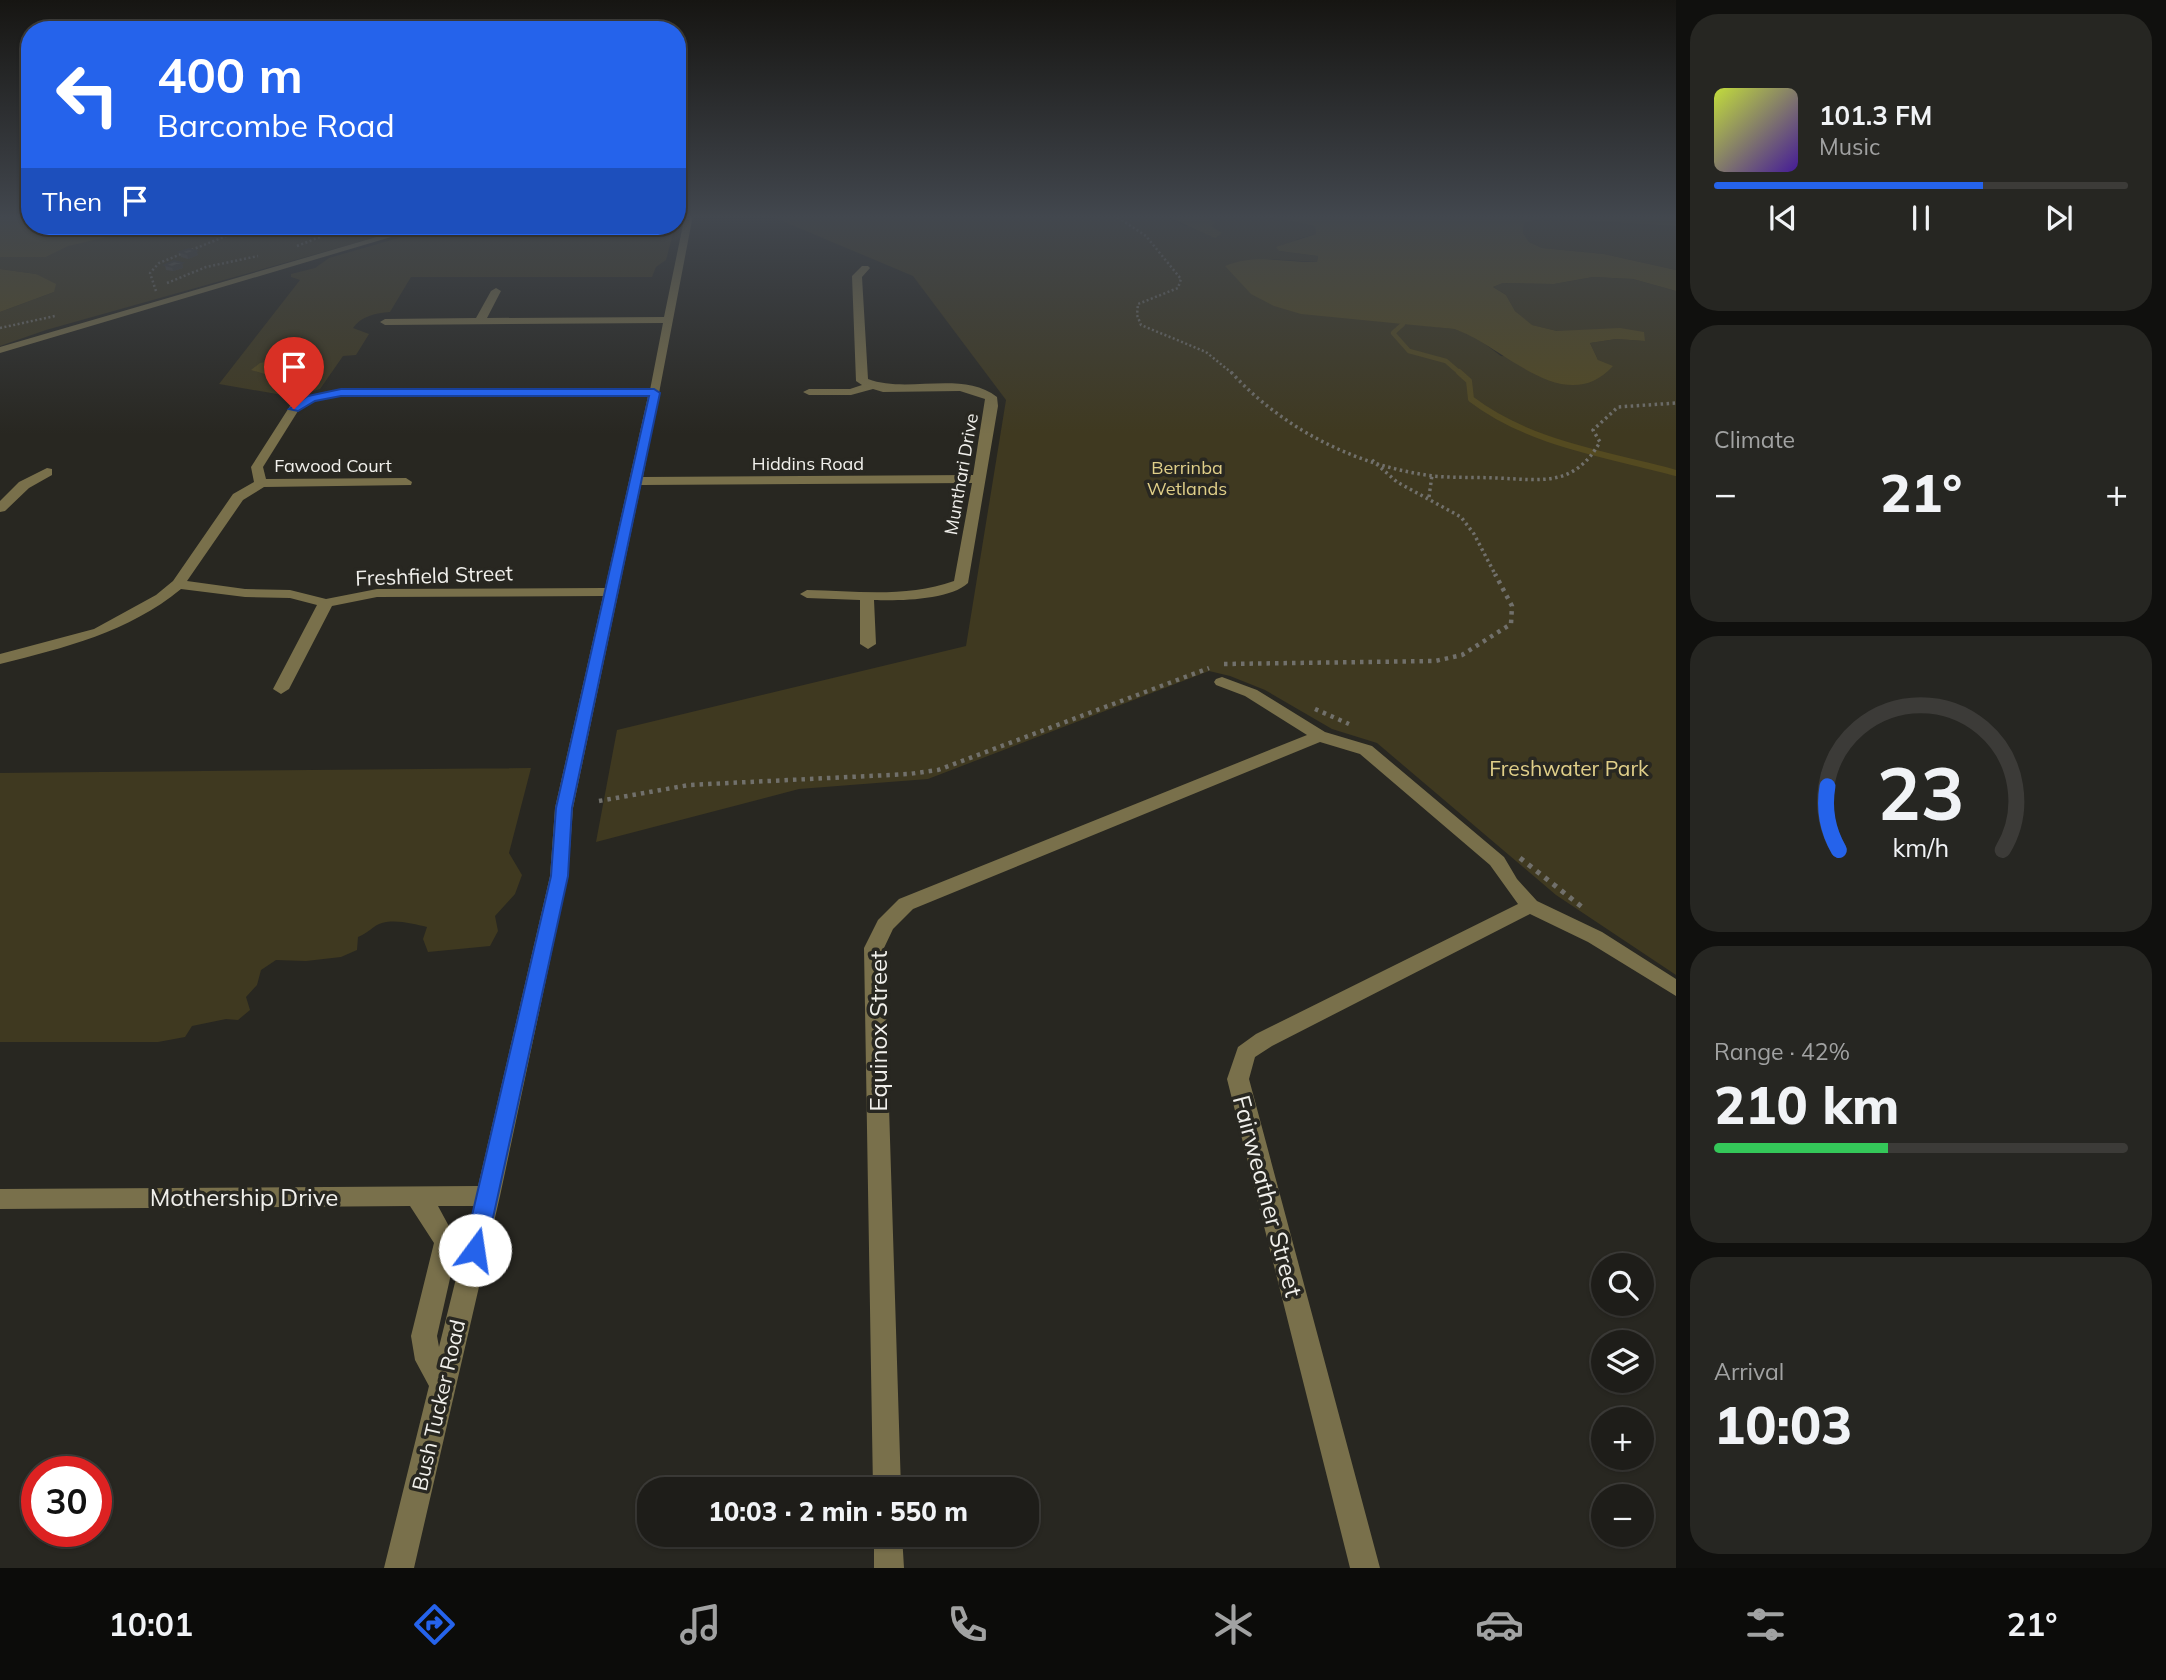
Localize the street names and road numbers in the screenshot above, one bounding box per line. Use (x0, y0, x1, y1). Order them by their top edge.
street label: Munthari Drive (939, 411, 983, 537)
street label: Hiddins Road (752, 452, 864, 475)
street label: Fawood Court (274, 454, 392, 477)
street label: Freshfield Street (355, 559, 513, 591)
street label: Equinox Street (863, 951, 893, 1111)
street label: Fairweather Street (1227, 1092, 1309, 1300)
street label: Mothership Drive (150, 1182, 338, 1212)
street label: Bush Tucker Road (406, 1317, 470, 1493)

